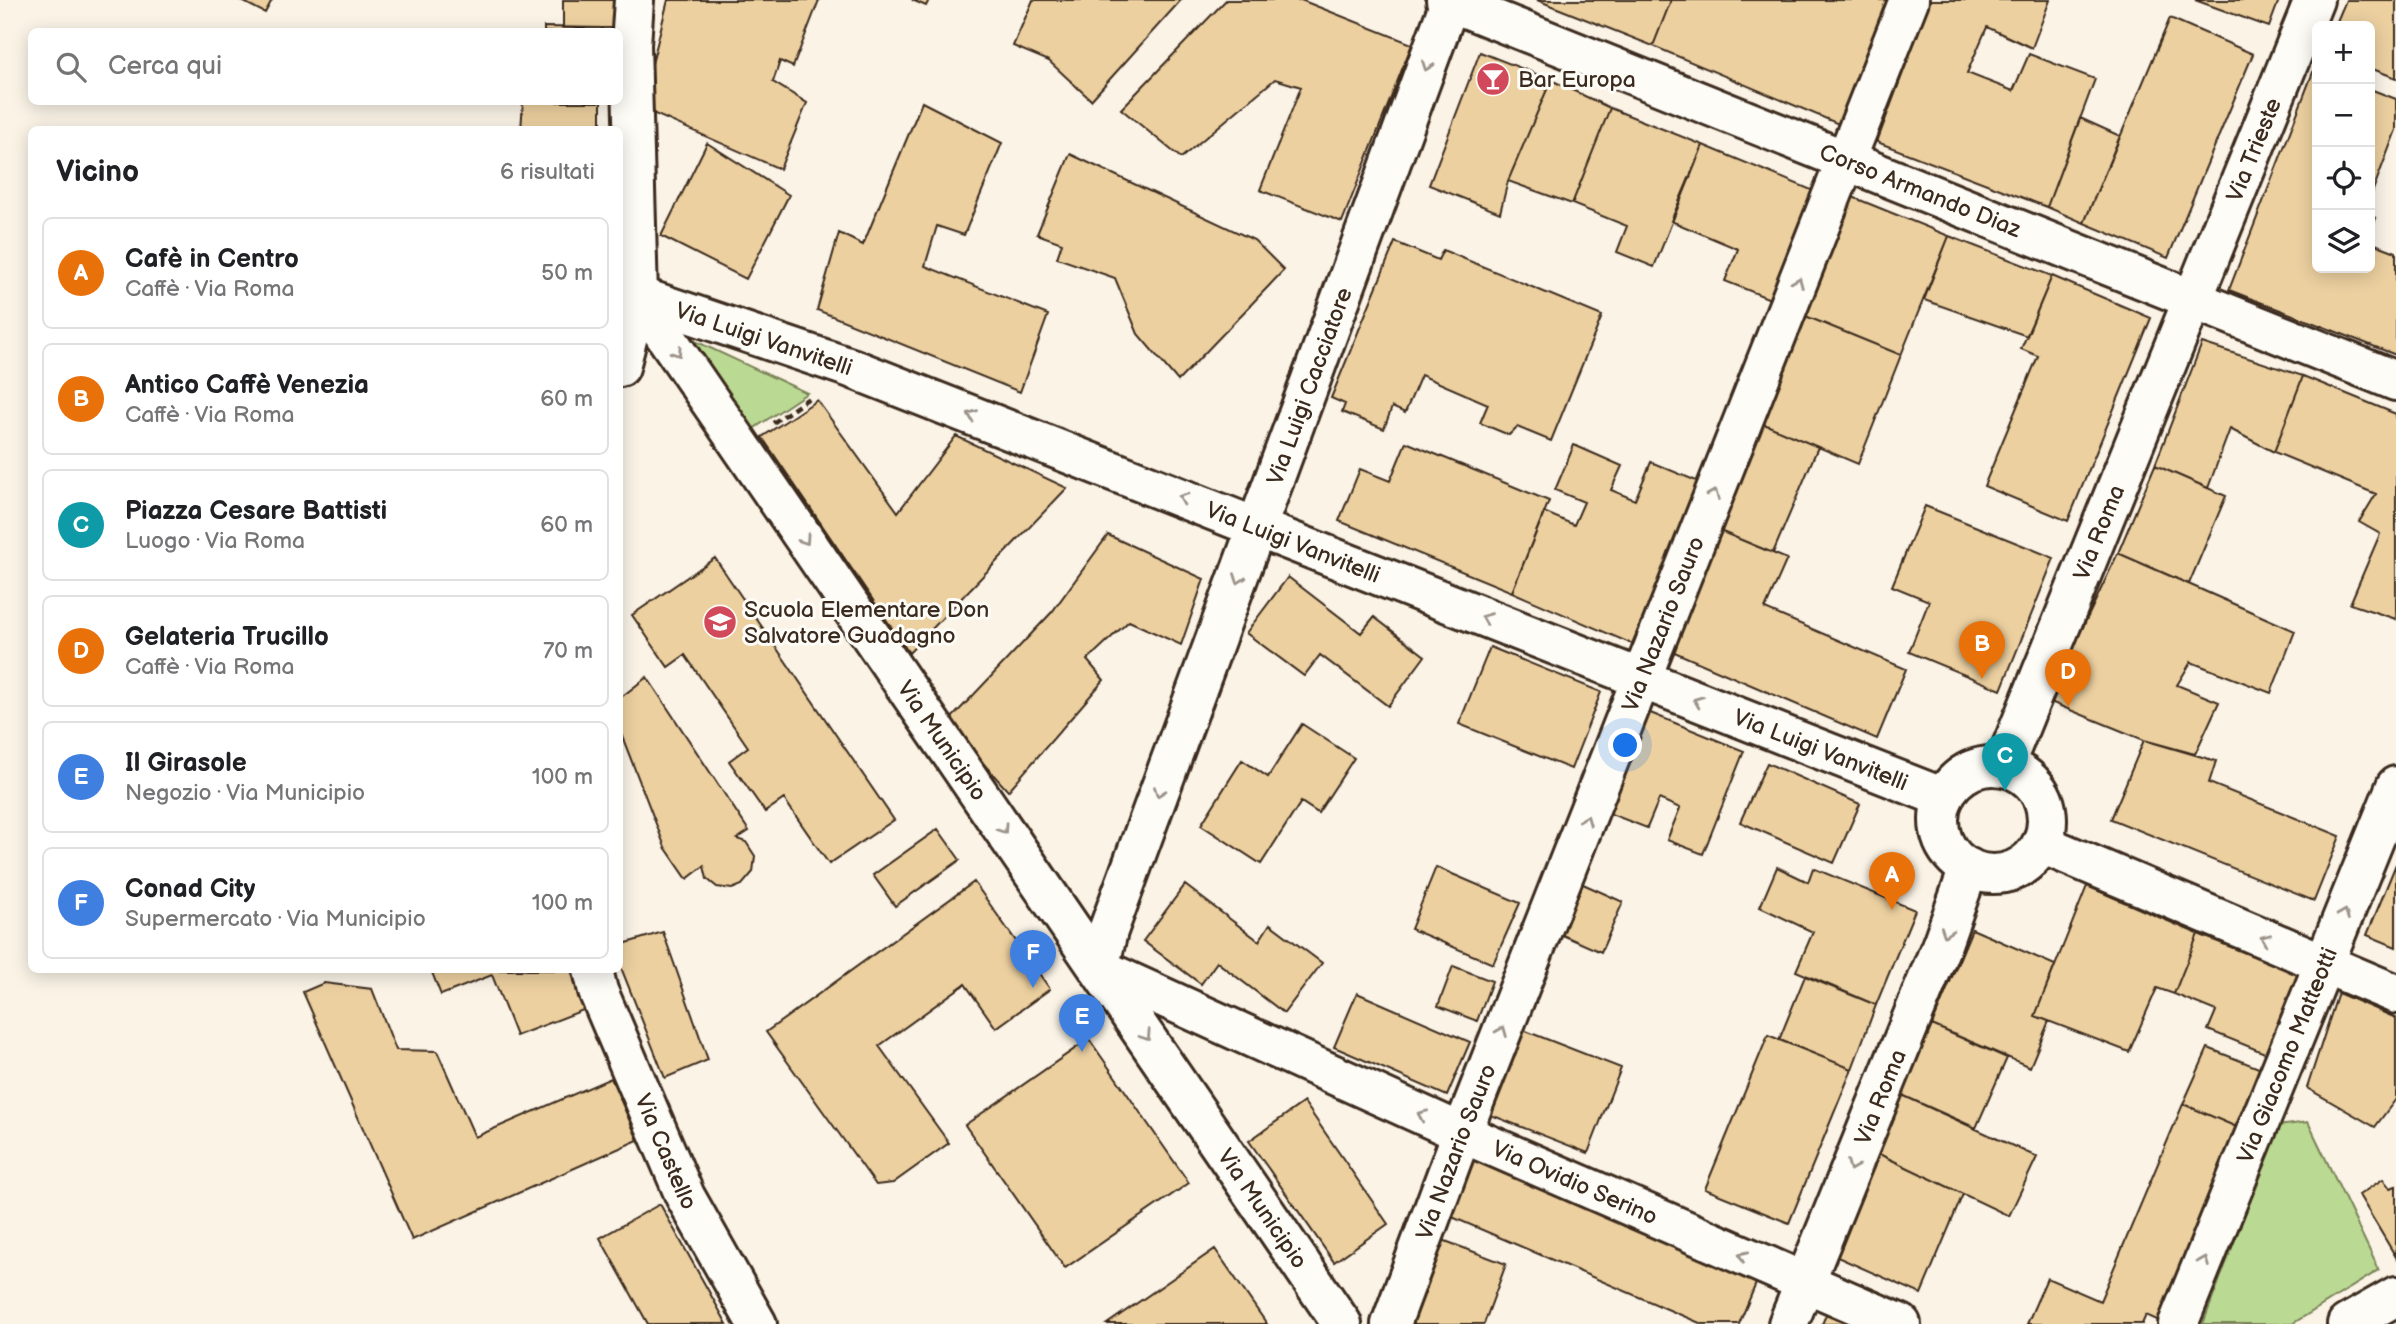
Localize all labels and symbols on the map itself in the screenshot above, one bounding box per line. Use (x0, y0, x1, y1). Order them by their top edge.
one-way arrow (1421, 59, 1435, 71)
bar icon: Bar Europa (1474, 60, 1512, 98)
place label: Bar Europa (1518, 66, 1636, 94)
street label: Via Trieste (2221, 94, 2288, 206)
street label: Corso Armando Diaz (1815, 138, 2026, 244)
one-way arrow (1789, 277, 1803, 289)
street label: Via Luigi Cacciatore (1261, 284, 1359, 489)
street label: Via Luigi Vanvitelli (672, 297, 856, 382)
one-way arrow (668, 344, 681, 357)
one-way arrow (966, 409, 978, 423)
street label: Via Roma (2068, 481, 2131, 585)
one-way arrow (1706, 489, 1720, 501)
one-way arrow (1178, 493, 1190, 507)
street label: Via Luigi Vanvitelli (1202, 496, 1384, 590)
one-way arrow (797, 532, 809, 545)
street label: Via Nazario Sauro (1617, 533, 1711, 716)
one-way arrow (1233, 572, 1247, 584)
place label: Scuola Elementare Don Salvatore Guadagno (744, 596, 989, 650)
school or university icon: Scuola Elementare Don Salvatore Guadagno (701, 603, 739, 641)
one-way arrow (1481, 612, 1493, 626)
pin: B (1959, 621, 2005, 679)
pin: D (2045, 649, 2091, 707)
street label: Via Municipio (891, 676, 993, 807)
one-way arrow (1692, 696, 1704, 710)
street label: Via Luigi Vanvitelli (1729, 704, 1912, 797)
your location (1608, 728, 1642, 762)
pin: C (1982, 733, 2028, 791)
one-way arrow (1154, 785, 1168, 797)
one-way arrow (1577, 814, 1591, 826)
one-way arrow (995, 821, 1008, 834)
pin: A (1869, 852, 1915, 910)
one-way arrow (2336, 908, 2350, 920)
one-way arrow (1940, 926, 1954, 938)
pin: F (1010, 930, 1056, 988)
one-way arrow (2260, 933, 2272, 947)
street label: Via Giacomo Matteotti (2232, 944, 2344, 1168)
pin: E (1059, 994, 1105, 1052)
one-way arrow (1494, 1026, 1508, 1038)
one-way arrow (1138, 1029, 1151, 1042)
street label: Via Roma (1849, 1046, 1913, 1149)
street label: Via Nazario Sauro (1410, 1060, 1503, 1244)
street label: Via Castello (628, 1090, 703, 1215)
one-way arrow (1417, 1109, 1429, 1123)
street label: Via Ovidio Serino (1488, 1135, 1662, 1231)
street label: Via Municipio (1211, 1144, 1313, 1274)
one-way arrow (1847, 1160, 1861, 1172)
one-way arrow (1737, 1250, 1749, 1264)
one-way arrow (2195, 1255, 2209, 1267)

